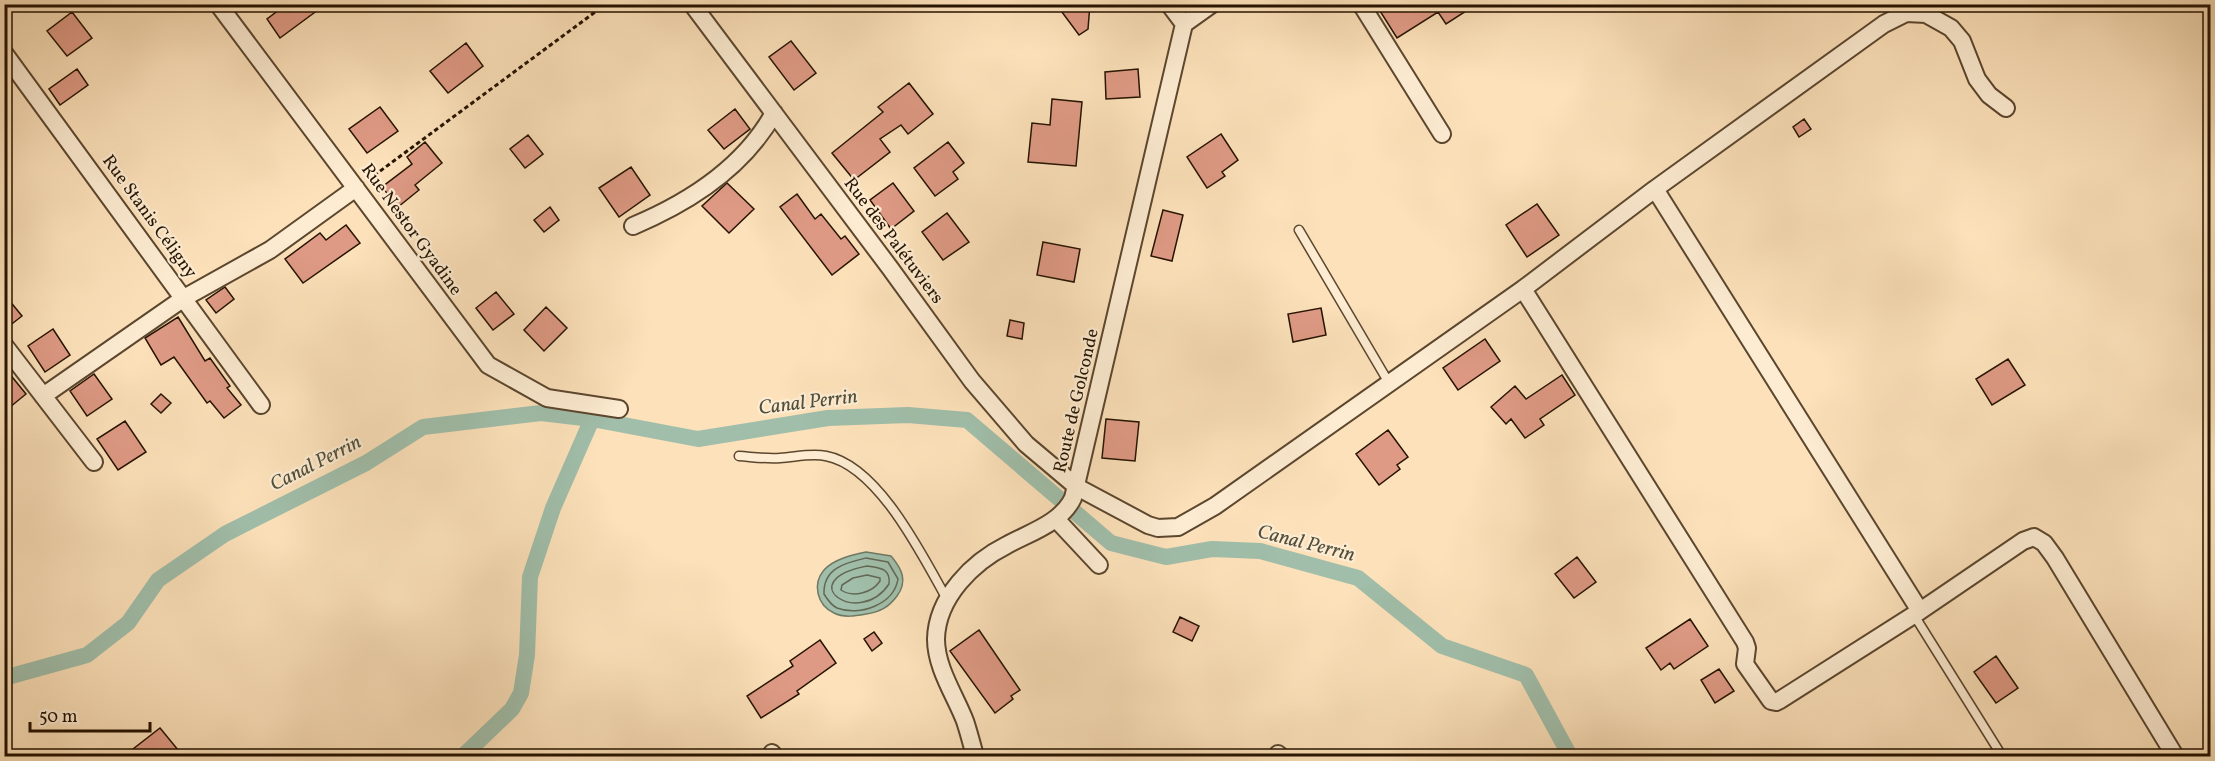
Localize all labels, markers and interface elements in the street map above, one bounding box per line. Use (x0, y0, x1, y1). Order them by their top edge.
street label: Rue Stanis Céligny (96, 150, 203, 284)
street label: Rue Nestor Gyadine (355, 159, 467, 301)
street label: Rue des Palétuviers (837, 173, 949, 309)
street label: Route de Golconde (1048, 326, 1106, 476)
water label: Canal Perrin (757, 383, 859, 423)
water label: Canal Perrin (265, 429, 367, 499)
water label: Canal Perrin (1254, 518, 1358, 570)
scale bar (30, 695, 150, 733)
text: 50 m (39, 705, 78, 730)

